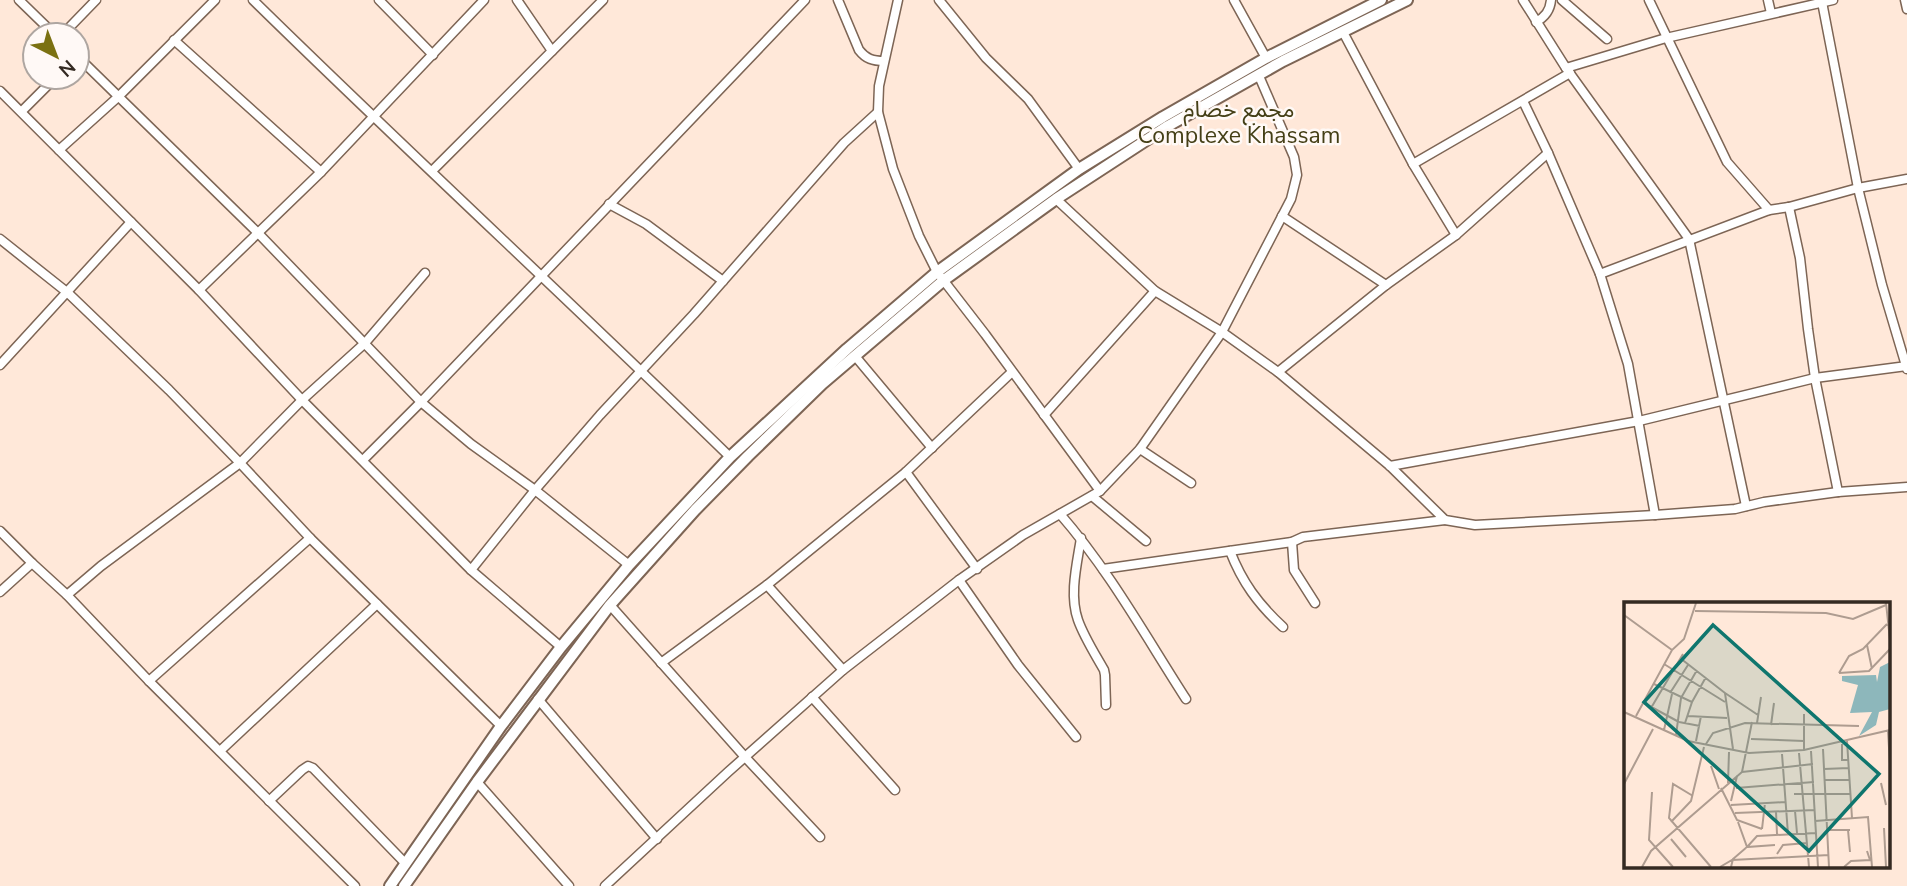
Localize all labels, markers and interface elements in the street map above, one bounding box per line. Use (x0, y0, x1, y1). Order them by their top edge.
north arrow (21, 21, 91, 91)
text: N (53, 53, 81, 82)
district label: مجمع خصام Complexe Khassam (1138, 94, 1341, 151)
inset map (1624, 602, 1890, 868)

